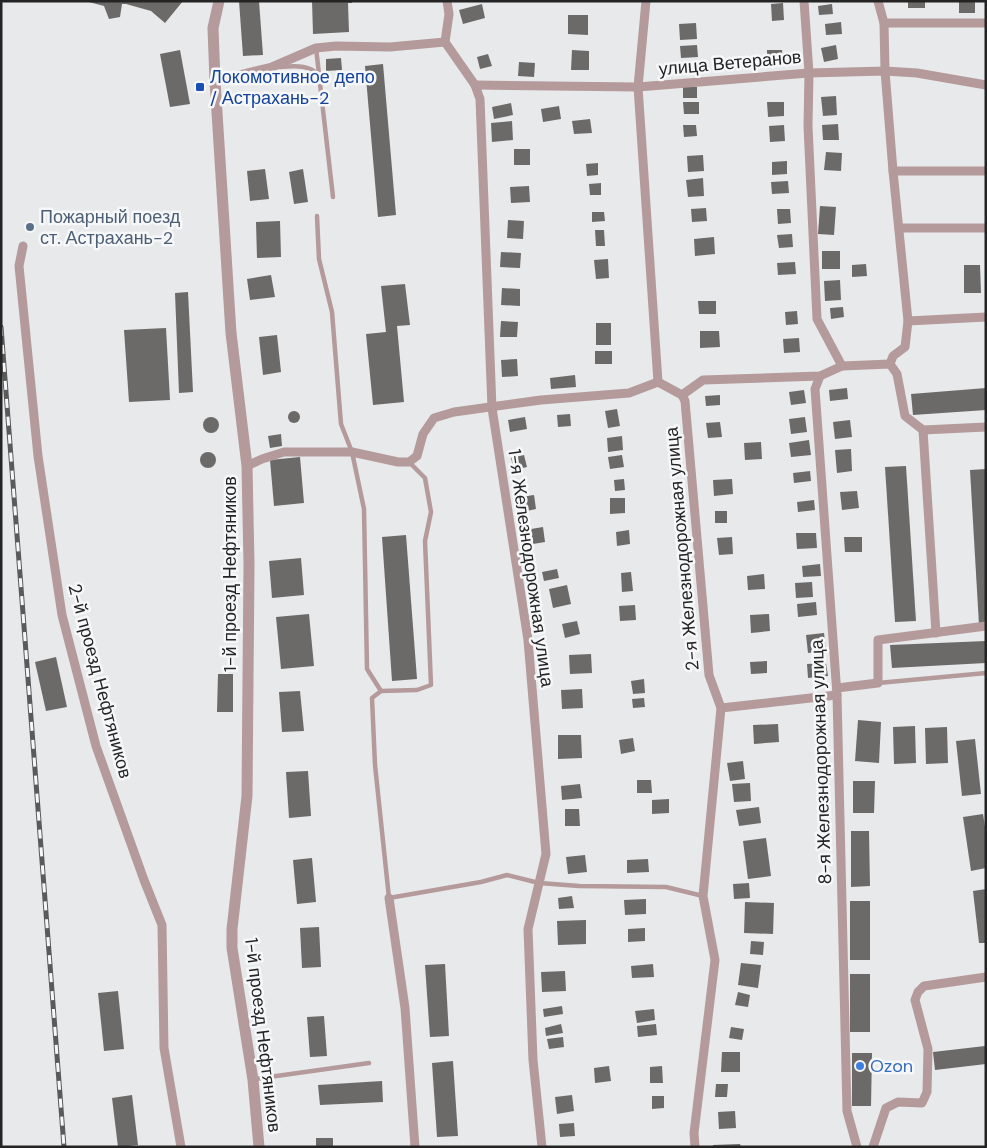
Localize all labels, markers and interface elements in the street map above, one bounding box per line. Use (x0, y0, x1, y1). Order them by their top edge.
street label: улица Ветеранов (658, 45, 802, 81)
place label: Локомотивное депо / Астрахань-2 (210, 65, 375, 110)
marker: Локомотивное депо / Астрахань-2 (194, 81, 206, 93)
place label: Пожарный поезд ст. Астрахань-2 (40, 205, 181, 250)
marker: Пожарный поезд ст. Астрахань-2 (24, 221, 36, 233)
street label: 2-я Железнодорожная улица (659, 425, 705, 672)
street label: 1-я Железнодорожная улица (502, 448, 560, 689)
street label: 1-й проезд Нефтяников (218, 476, 242, 672)
street label: 2-й проезд Нефтяников (62, 581, 138, 781)
street label: 8-я Железнодорожная улица (805, 638, 837, 885)
street label: 1-й проезд Нефтяников (239, 936, 287, 1134)
place label: Ozon (870, 1054, 913, 1078)
marker: Ozon (854, 1060, 866, 1072)

